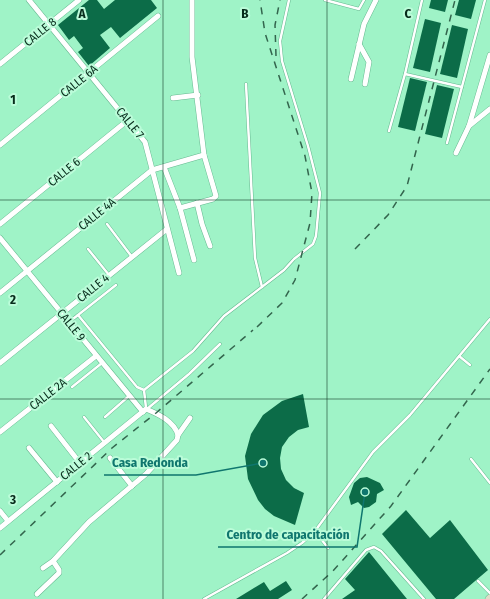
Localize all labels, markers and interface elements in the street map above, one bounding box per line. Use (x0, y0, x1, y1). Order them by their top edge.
text: A (77, 6, 86, 21)
text: B (241, 6, 249, 21)
text: C (405, 6, 412, 21)
street label: CALLE 8 (21, 15, 59, 49)
street label: CALLE 6A (58, 61, 101, 100)
text: 1 (10, 92, 16, 107)
street label: CALLE 7 (113, 104, 147, 142)
street label: CALLE 6 (45, 155, 83, 189)
street label: CALLE 4A (76, 194, 119, 233)
street label: CALLE 4 (74, 271, 112, 305)
text: 2 (9, 292, 16, 307)
street label: CALLE 9 (54, 306, 88, 344)
street label: CALLE 2A (27, 375, 70, 413)
street label: CALLE 2 (57, 449, 95, 483)
callout: Casa Redonda (104, 450, 196, 475)
text: Casa Redonda (112, 455, 189, 470)
text: 3 (9, 492, 16, 507)
callout: Centro de capacitación (218, 522, 357, 547)
text: Centro de capacitación (226, 527, 350, 542)

